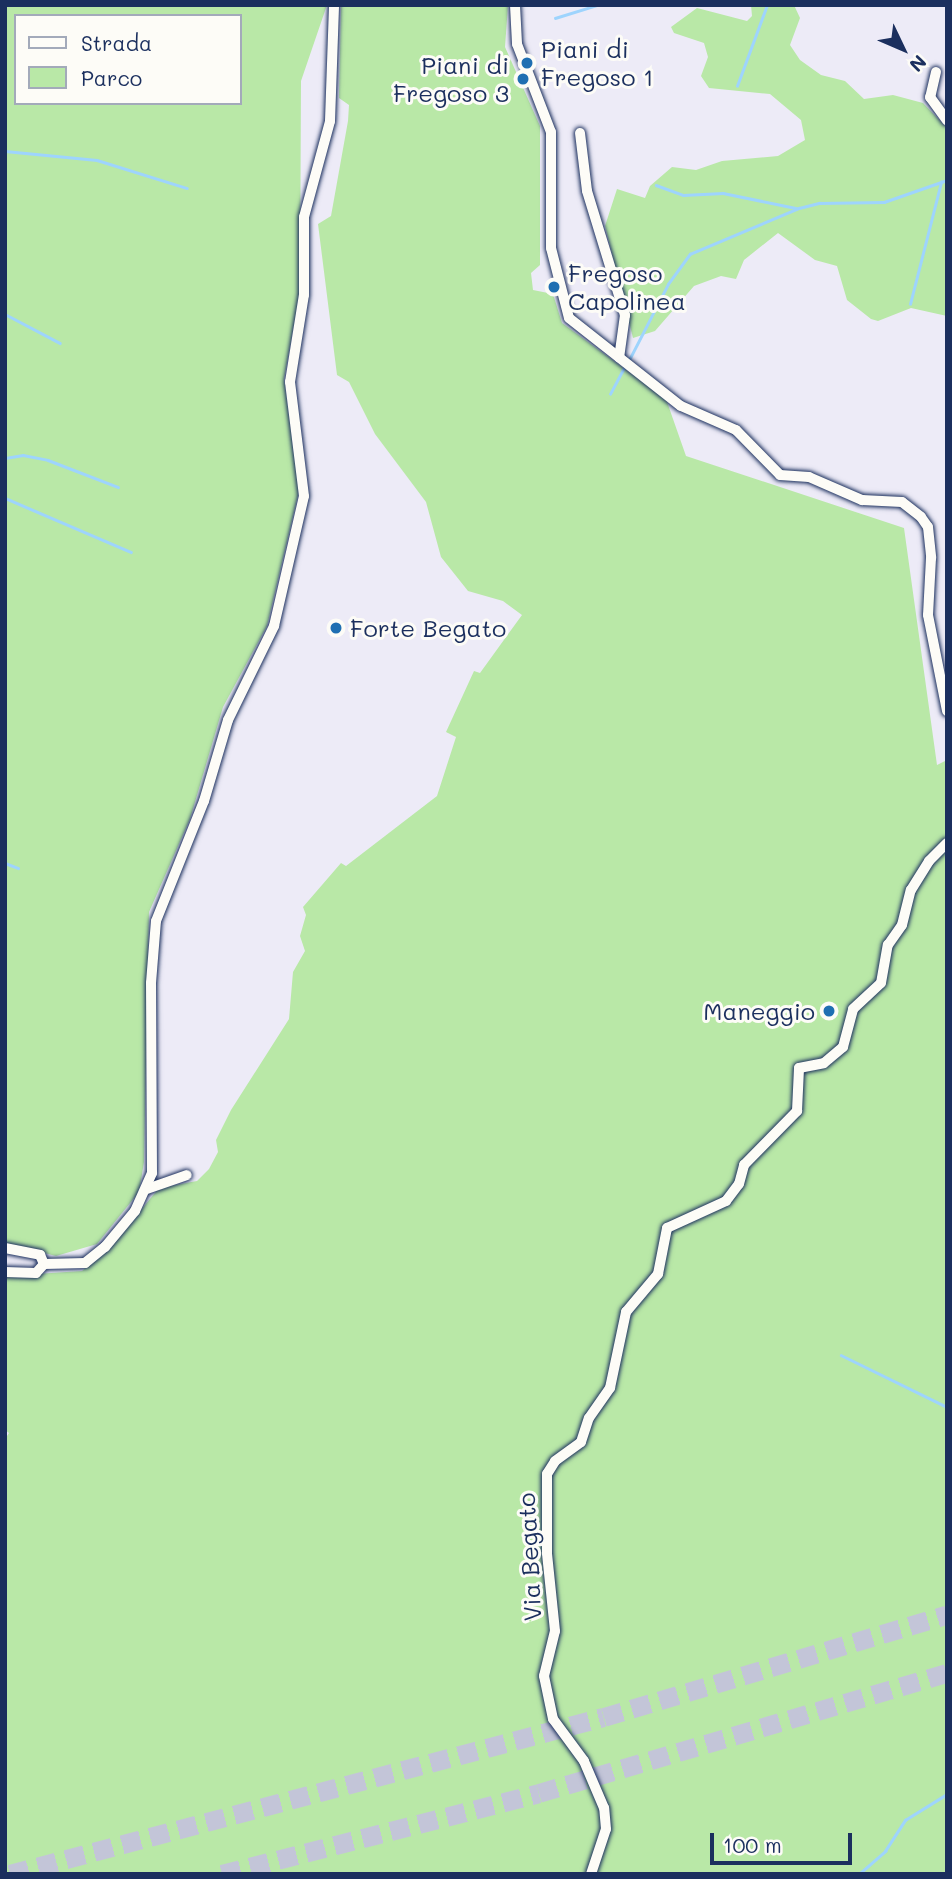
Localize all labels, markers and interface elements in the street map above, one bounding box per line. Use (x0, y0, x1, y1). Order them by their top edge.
legend (14, 14, 242, 105)
north arrow (868, 14, 938, 84)
text: Strada (81, 29, 152, 56)
place label: Piani di Fregoso 1 (541, 35, 654, 91)
text: N (904, 50, 932, 78)
place label: Piani di Fregoso 3 (393, 51, 509, 107)
marker: Piani di Fregoso 1 (519, 55, 535, 71)
text: Parco (81, 64, 142, 91)
marker: Piani di Fregoso 3 (515, 71, 531, 87)
place label: Fregoso Capolinea (568, 259, 686, 315)
marker: Fregoso Capolinea (546, 279, 562, 295)
place label: Forte Begato (350, 614, 506, 642)
marker: Forte Begato (328, 620, 344, 636)
place label: Maneggio (703, 997, 815, 1025)
marker: Maneggio (821, 1003, 837, 1019)
street label: Via Begato (511, 1492, 547, 1622)
scale bar (714, 1820, 856, 1864)
text: 100 m (723, 1831, 782, 1858)

